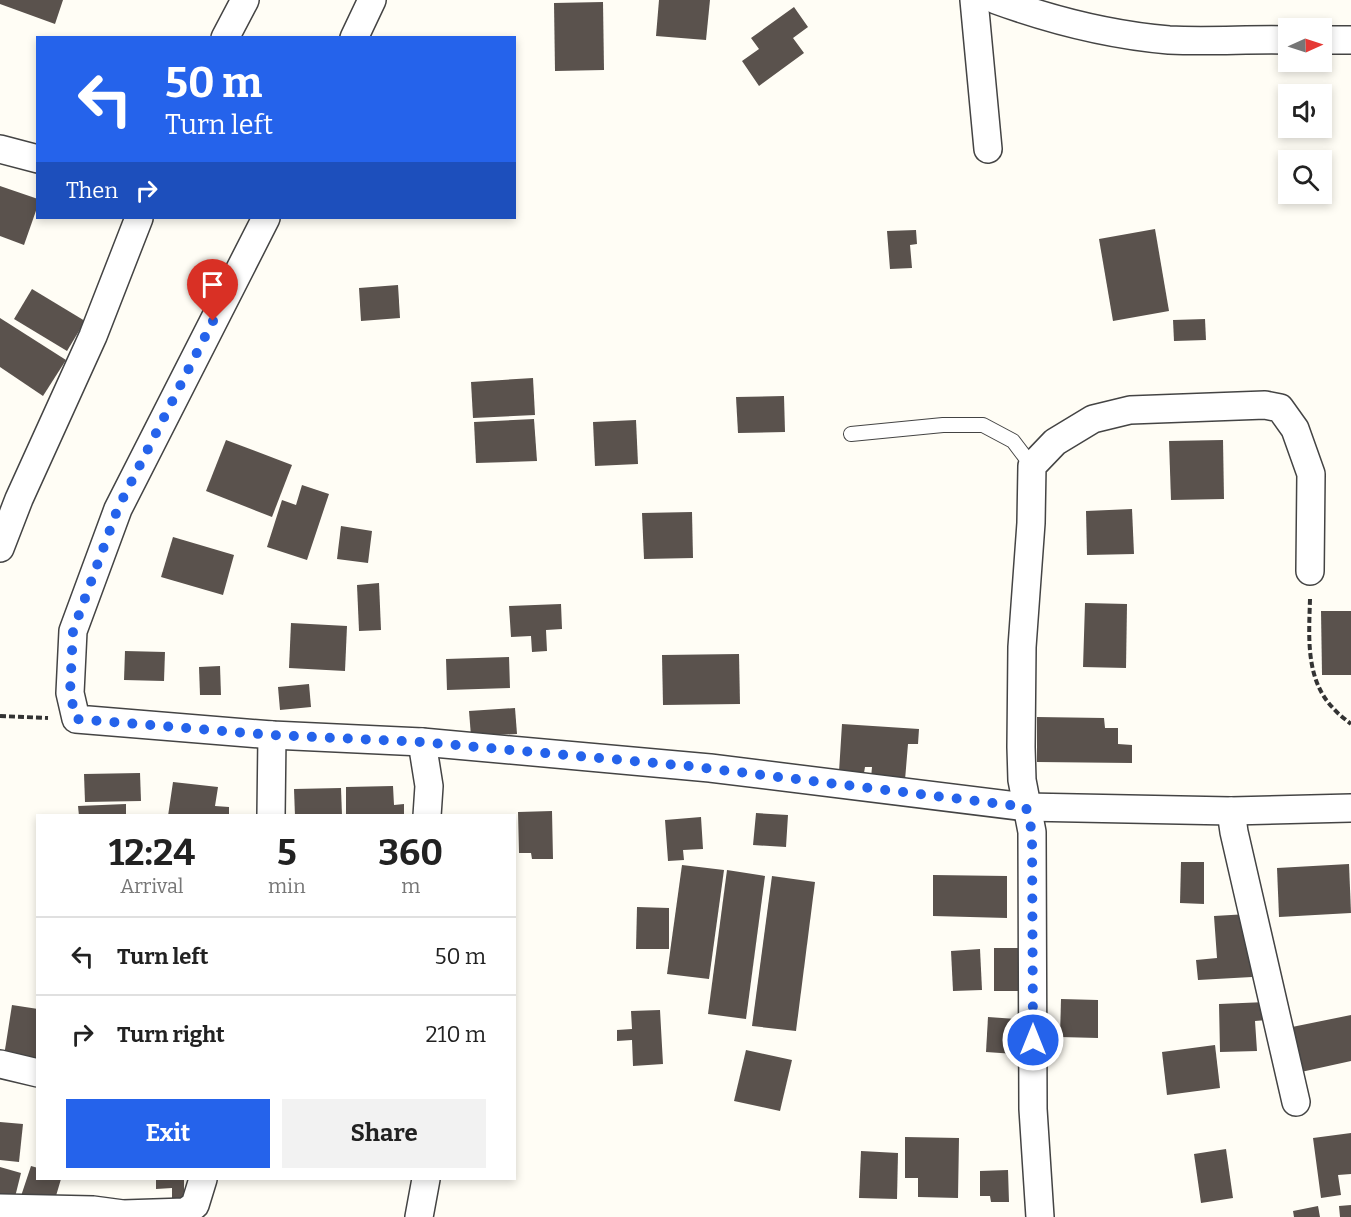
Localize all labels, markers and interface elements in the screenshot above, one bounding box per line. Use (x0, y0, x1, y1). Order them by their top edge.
north arrow (1278, 18, 1332, 72)
map controls (1278, 18, 1332, 204)
text: 50 m (165, 58, 262, 108)
icon: left (66, 60, 144, 138)
button: sound (1278, 84, 1332, 138)
text: Turn left (165, 109, 273, 141)
button: search (1278, 150, 1332, 204)
icon: right (130, 174, 163, 207)
text: Then (66, 177, 118, 204)
pin (187, 259, 238, 321)
icon: arrive (196, 268, 229, 301)
text: 12:24 (109, 831, 195, 875)
text: 5 (277, 831, 297, 875)
text: 360 (378, 831, 443, 875)
text: Arrival (120, 874, 184, 898)
text: min (268, 874, 306, 898)
text: m (401, 874, 420, 898)
icon: left (66, 940, 99, 973)
text: Turn left (117, 943, 209, 970)
text: 50 m (435, 943, 486, 970)
position arrow (1001, 1008, 1065, 1072)
icon: right (66, 1018, 99, 1051)
text: Turn right (117, 1021, 225, 1048)
text: 210 m (426, 1021, 486, 1048)
button: Exit (66, 1099, 270, 1168)
button: Share (282, 1099, 486, 1168)

